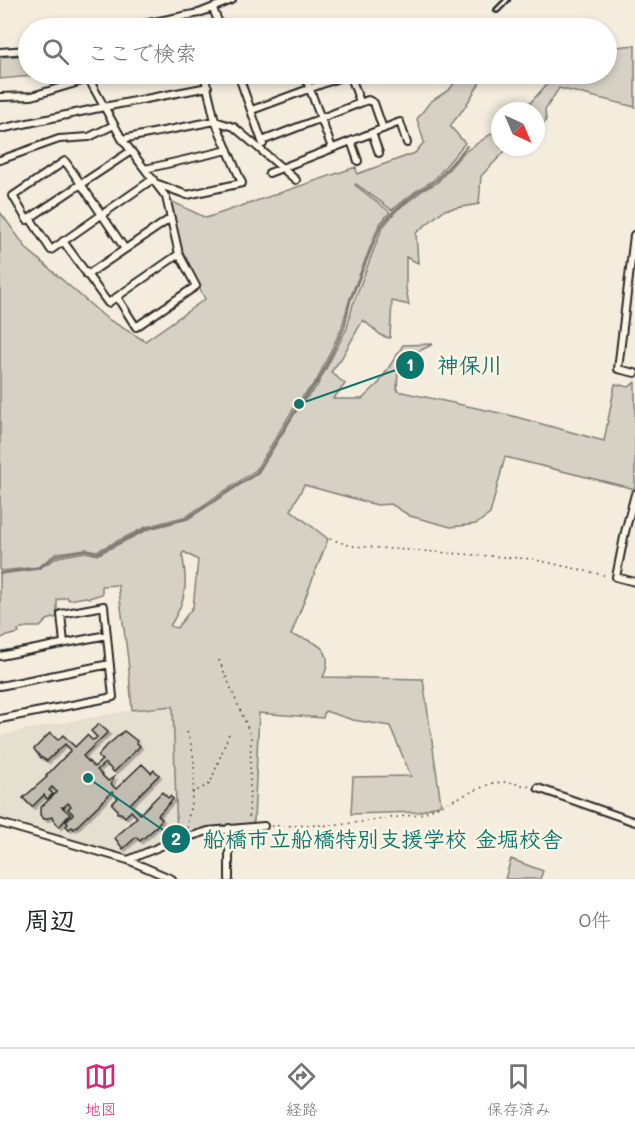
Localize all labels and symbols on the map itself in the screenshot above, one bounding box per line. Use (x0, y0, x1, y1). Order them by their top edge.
north arrow (491, 102, 545, 156)
callout: 神保川 (395, 345, 515, 385)
text: 神保川 (437, 350, 503, 379)
text: 1 (406, 352, 414, 376)
callout: 船橋市立船橋特別支援学校 金堀校舎 (161, 819, 575, 859)
text: 船橋市立船橋特別支援学校 金堀校舎 (203, 824, 563, 853)
text: 2 (171, 826, 181, 850)

